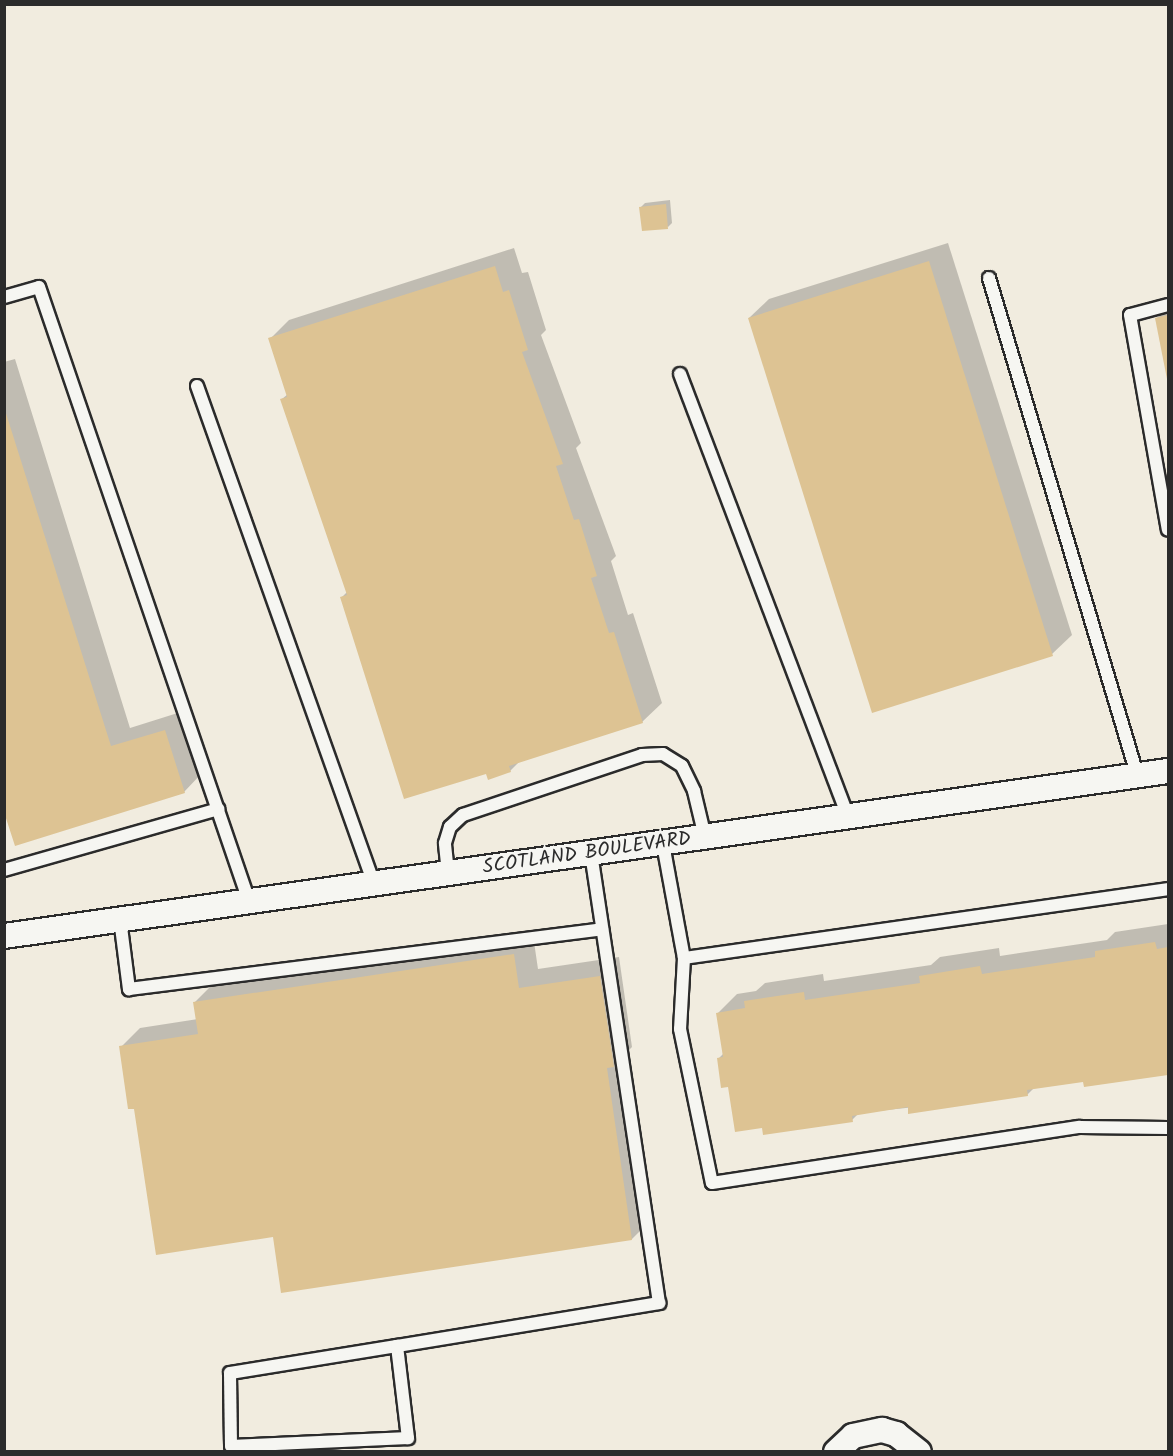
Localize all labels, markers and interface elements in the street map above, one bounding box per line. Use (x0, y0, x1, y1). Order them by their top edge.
street label: SCOTLAND BOULEVARD (481, 827, 693, 881)

